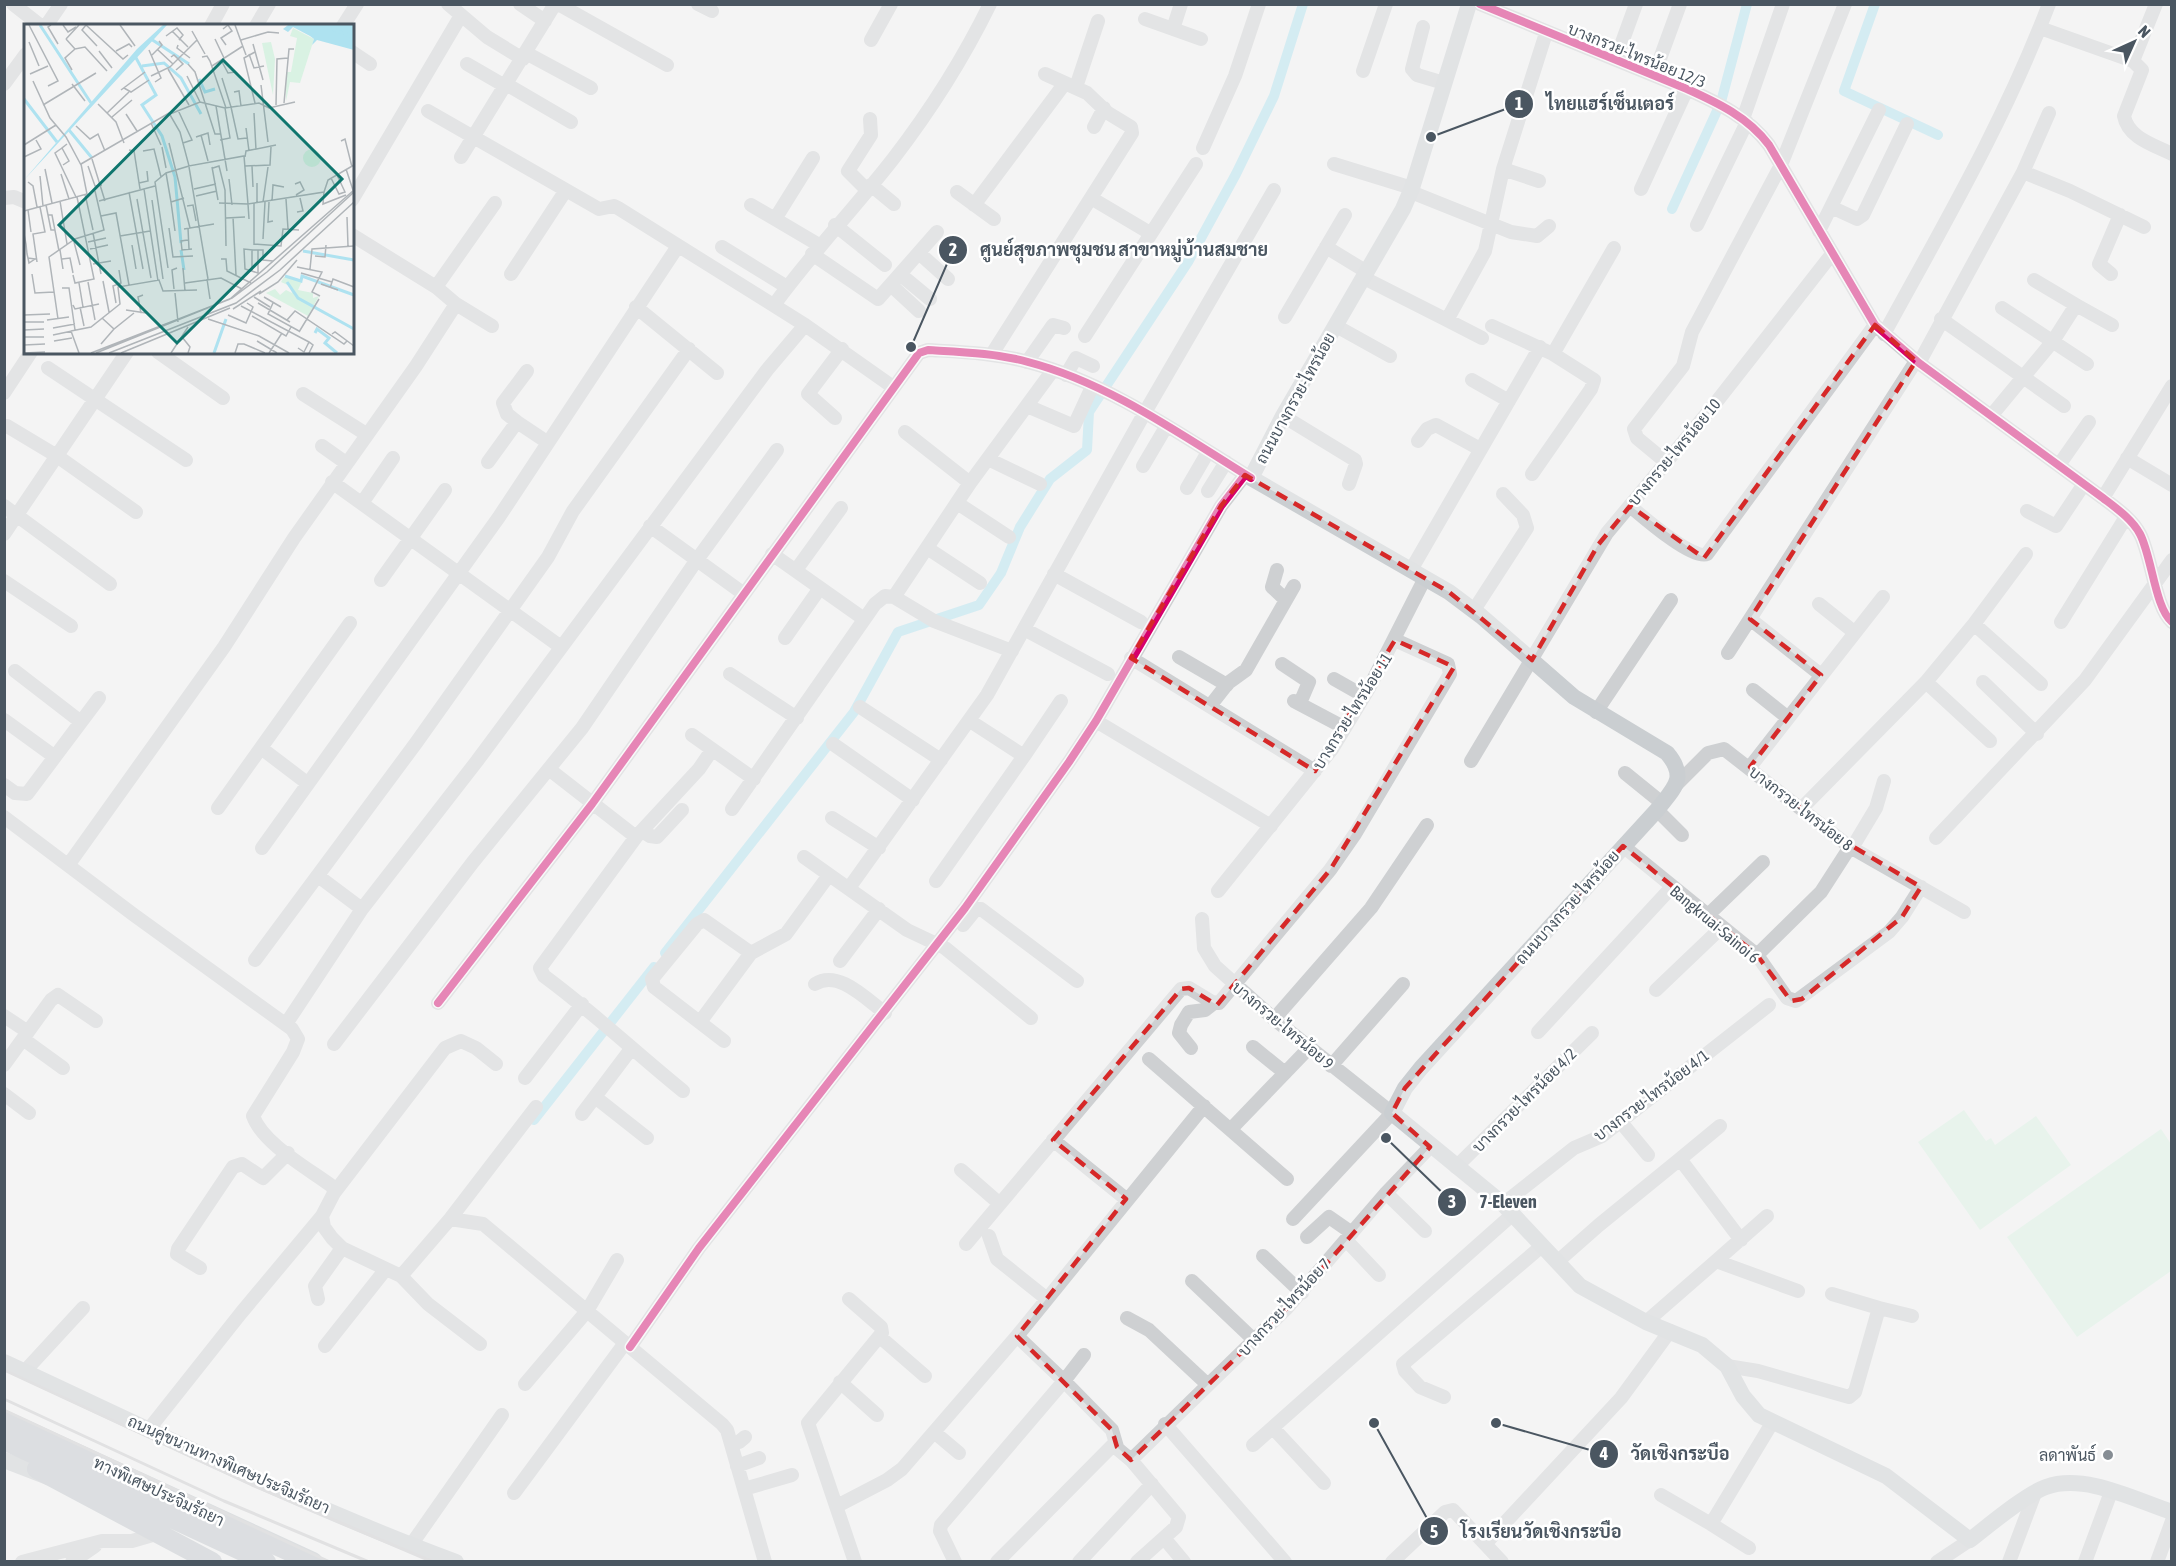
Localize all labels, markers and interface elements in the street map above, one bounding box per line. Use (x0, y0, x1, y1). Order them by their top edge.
north arrow (2104, 12, 2164, 72)
street label: บางกรวย-ไทรน้อย 12/3 (1565, 17, 1709, 91)
text: N (2135, 22, 2154, 41)
inset map (24, 24, 354, 354)
callout: ไทยแฮร์เซ็นเตอร์ (1504, 86, 1686, 122)
text: ไทยแฮร์เซ็นเตอร์ (1544, 90, 1675, 114)
text: 1 (1515, 93, 1523, 114)
callout: ศูนย์สุขภาพชุมชน สาขาหมู่บ้านสมชาย (938, 232, 1280, 268)
text: ศูนย์สุขภาพชุมชน สาขาหมู่บ้านสมชาย (980, 237, 1268, 264)
text: 2 (949, 239, 957, 260)
street label: ถนนบางกรวย-ไทรน้อย (1250, 329, 1338, 466)
street label: บางกรวย-ไทรน้อย 10 (1622, 394, 1724, 509)
street label: บางกรวย-ไทรน้อย 11 (1307, 648, 1395, 773)
street label: บางกรวย-ไทรน้อย 8 (1746, 760, 1858, 854)
street label: ถนนบางกรวย-ไทรน้อย (1510, 845, 1623, 967)
street label: Bangkruai-Sainoi 6 (1666, 881, 1763, 967)
street label: บางกรวย-ไทรน้อย 9 (1229, 976, 1339, 1073)
street label: บางกรวย-ไทรน้อย 4/2 (1467, 1043, 1580, 1156)
street label: บางกรวย-ไทรน้อย 4/1 (1589, 1044, 1712, 1144)
callout: 7-Eleven (1437, 1184, 1548, 1220)
text: 3 (1448, 1191, 1456, 1212)
text: 7-Eleven (1479, 1191, 1537, 1212)
street label: บางกรวย-ไทรน้อย 7 (1233, 1253, 1334, 1359)
street label: ถนนคู่ขนานทางพิเศษประจิมรัถยา (125, 1411, 333, 1517)
callout: วัดเชิงกระบือ (1589, 1436, 1742, 1472)
text: วัดเชิงกระบือ (1630, 1442, 1730, 1464)
text: 4 (1599, 1443, 1608, 1464)
place label: ลดาพันธ์ (2039, 1443, 2096, 1464)
marker: ลดาพันธ์ (2101, 1448, 2115, 1462)
street label: ทางพิเศษประจิมรัถยา (91, 1452, 227, 1530)
callout: โรงเรียนวัดเชิงกระบือ (1419, 1513, 1634, 1549)
text: โรงเรียนวัดเชิงกระบือ (1459, 1519, 1622, 1542)
text: 5 (1430, 1521, 1438, 1542)

